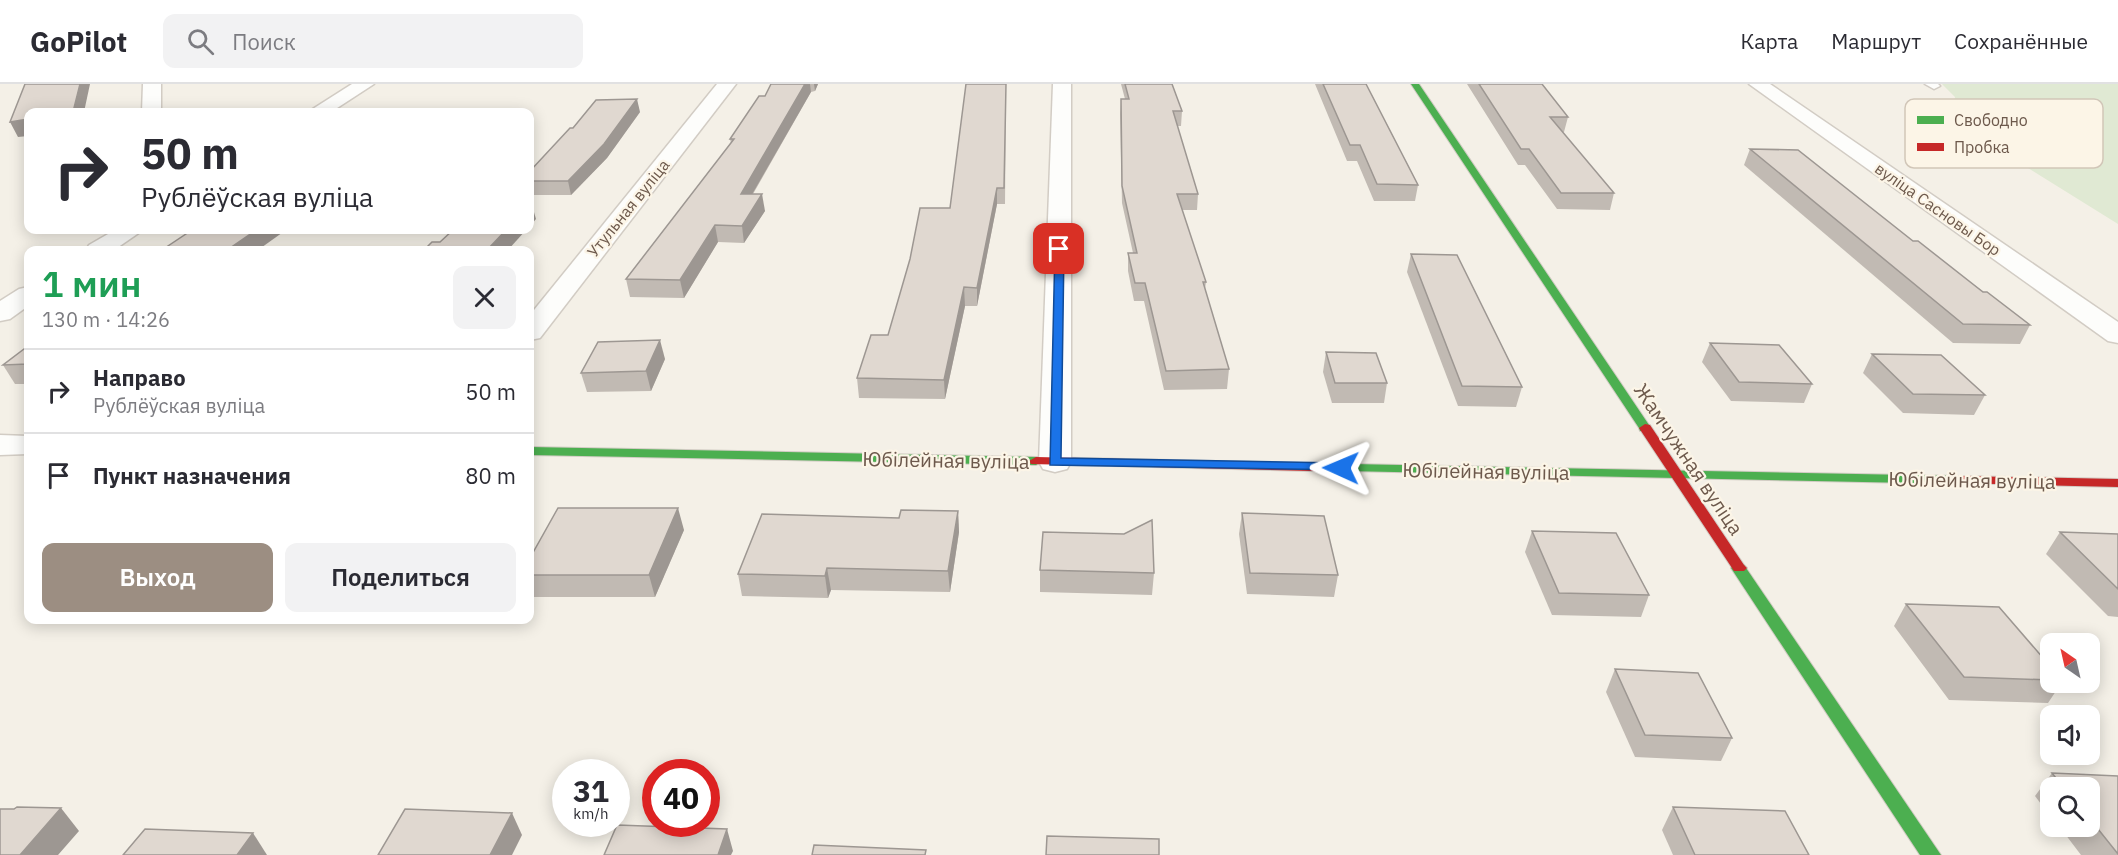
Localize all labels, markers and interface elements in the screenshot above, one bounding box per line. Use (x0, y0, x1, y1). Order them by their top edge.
search box (163, 14, 583, 68)
text: GoPilot (30, 23, 127, 60)
icon: search (184, 25, 217, 58)
text: Поиск (232, 27, 296, 56)
text: Карта (1740, 27, 1798, 55)
text: Маршрут (1831, 27, 1921, 55)
text: Сохранённые (1954, 27, 2088, 55)
legend (1905, 99, 2103, 168)
text: Свободно (1954, 110, 2028, 130)
text: 50 m (141, 126, 239, 181)
icon: right (42, 132, 120, 210)
text: Пробка (1954, 137, 2010, 157)
street label: Утульная вуліца (582, 155, 674, 261)
street label: вуліца Сасновы Бор (1871, 158, 2005, 260)
text: Рублёўская вуліца (141, 179, 373, 214)
pin (1033, 223, 1084, 274)
icon: arrive (1042, 232, 1075, 265)
text: 1 мин (42, 260, 141, 307)
button: close (453, 266, 516, 329)
text: 130 m · 14:26 (42, 306, 170, 333)
text: Направо (93, 363, 186, 392)
icon: right (42, 375, 75, 408)
text: 50 m (465, 377, 516, 406)
street label: Жамчужная вуліца (1628, 378, 1750, 540)
text: Рублёўская вуліца (93, 392, 265, 419)
position arrow (1309, 436, 1373, 500)
street label: Юбілейная вуліца (862, 445, 1030, 475)
street label: Юбілейная вуліца (1402, 456, 1570, 486)
icon: arrive (42, 459, 75, 492)
text: Пункт назначения (93, 461, 291, 490)
text: 80 m (465, 461, 516, 490)
street label: Юбілейная вуліца (1888, 465, 2056, 495)
button: Выход (42, 543, 273, 612)
button: Поделиться (285, 543, 516, 612)
north arrow (2040, 633, 2100, 693)
map controls (2040, 633, 2100, 837)
button: sound (2040, 705, 2100, 765)
speed limit sign: 40 (642, 759, 720, 837)
text: 31 (573, 771, 609, 810)
button: search (2040, 777, 2100, 837)
text: km/h (573, 804, 609, 823)

